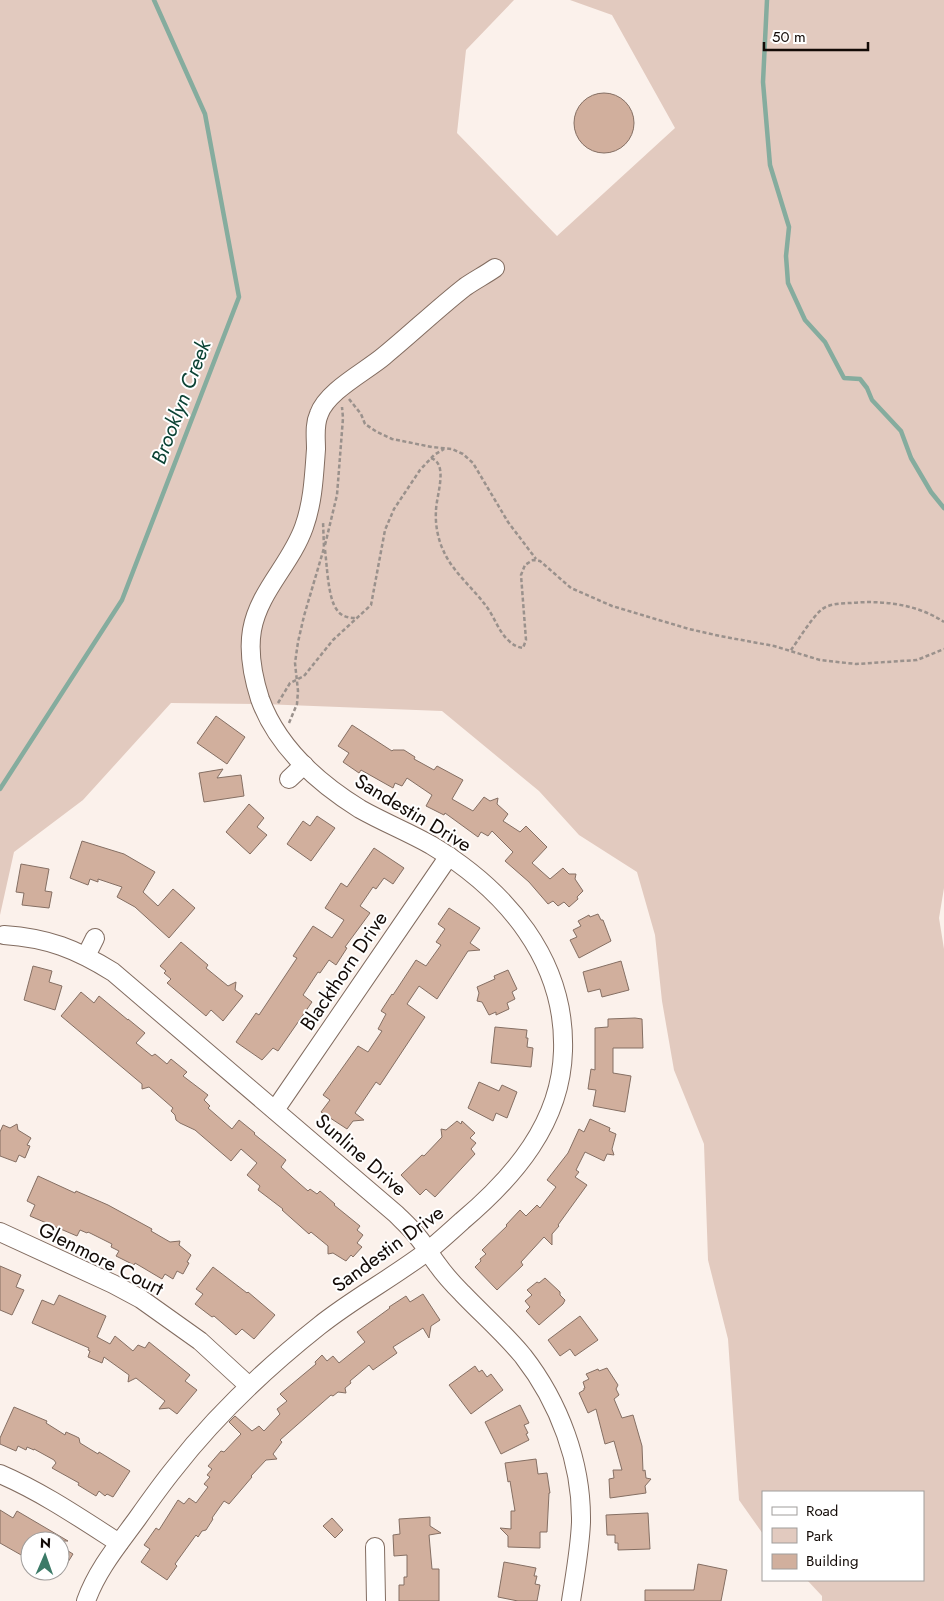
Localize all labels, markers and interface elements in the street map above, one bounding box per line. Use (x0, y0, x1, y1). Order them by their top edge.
scale bar (764, 20, 868, 52)
text: 50 m (772, 26, 806, 48)
water label: Brooklyn Creek (144, 335, 219, 468)
street label: Sandestin Drive (349, 767, 477, 859)
street label: Blackthorn Drive (293, 906, 395, 1036)
street label: Sunline Drive (309, 1107, 413, 1203)
street label: Sandestin Drive (326, 1199, 450, 1299)
street label: Glenmore Court (33, 1215, 169, 1303)
legend (762, 1491, 924, 1581)
text: Road (806, 1500, 838, 1522)
text: Park (806, 1525, 833, 1547)
north arrow (20, 1531, 70, 1581)
text: N (40, 1533, 51, 1553)
text: Building (806, 1550, 858, 1572)

